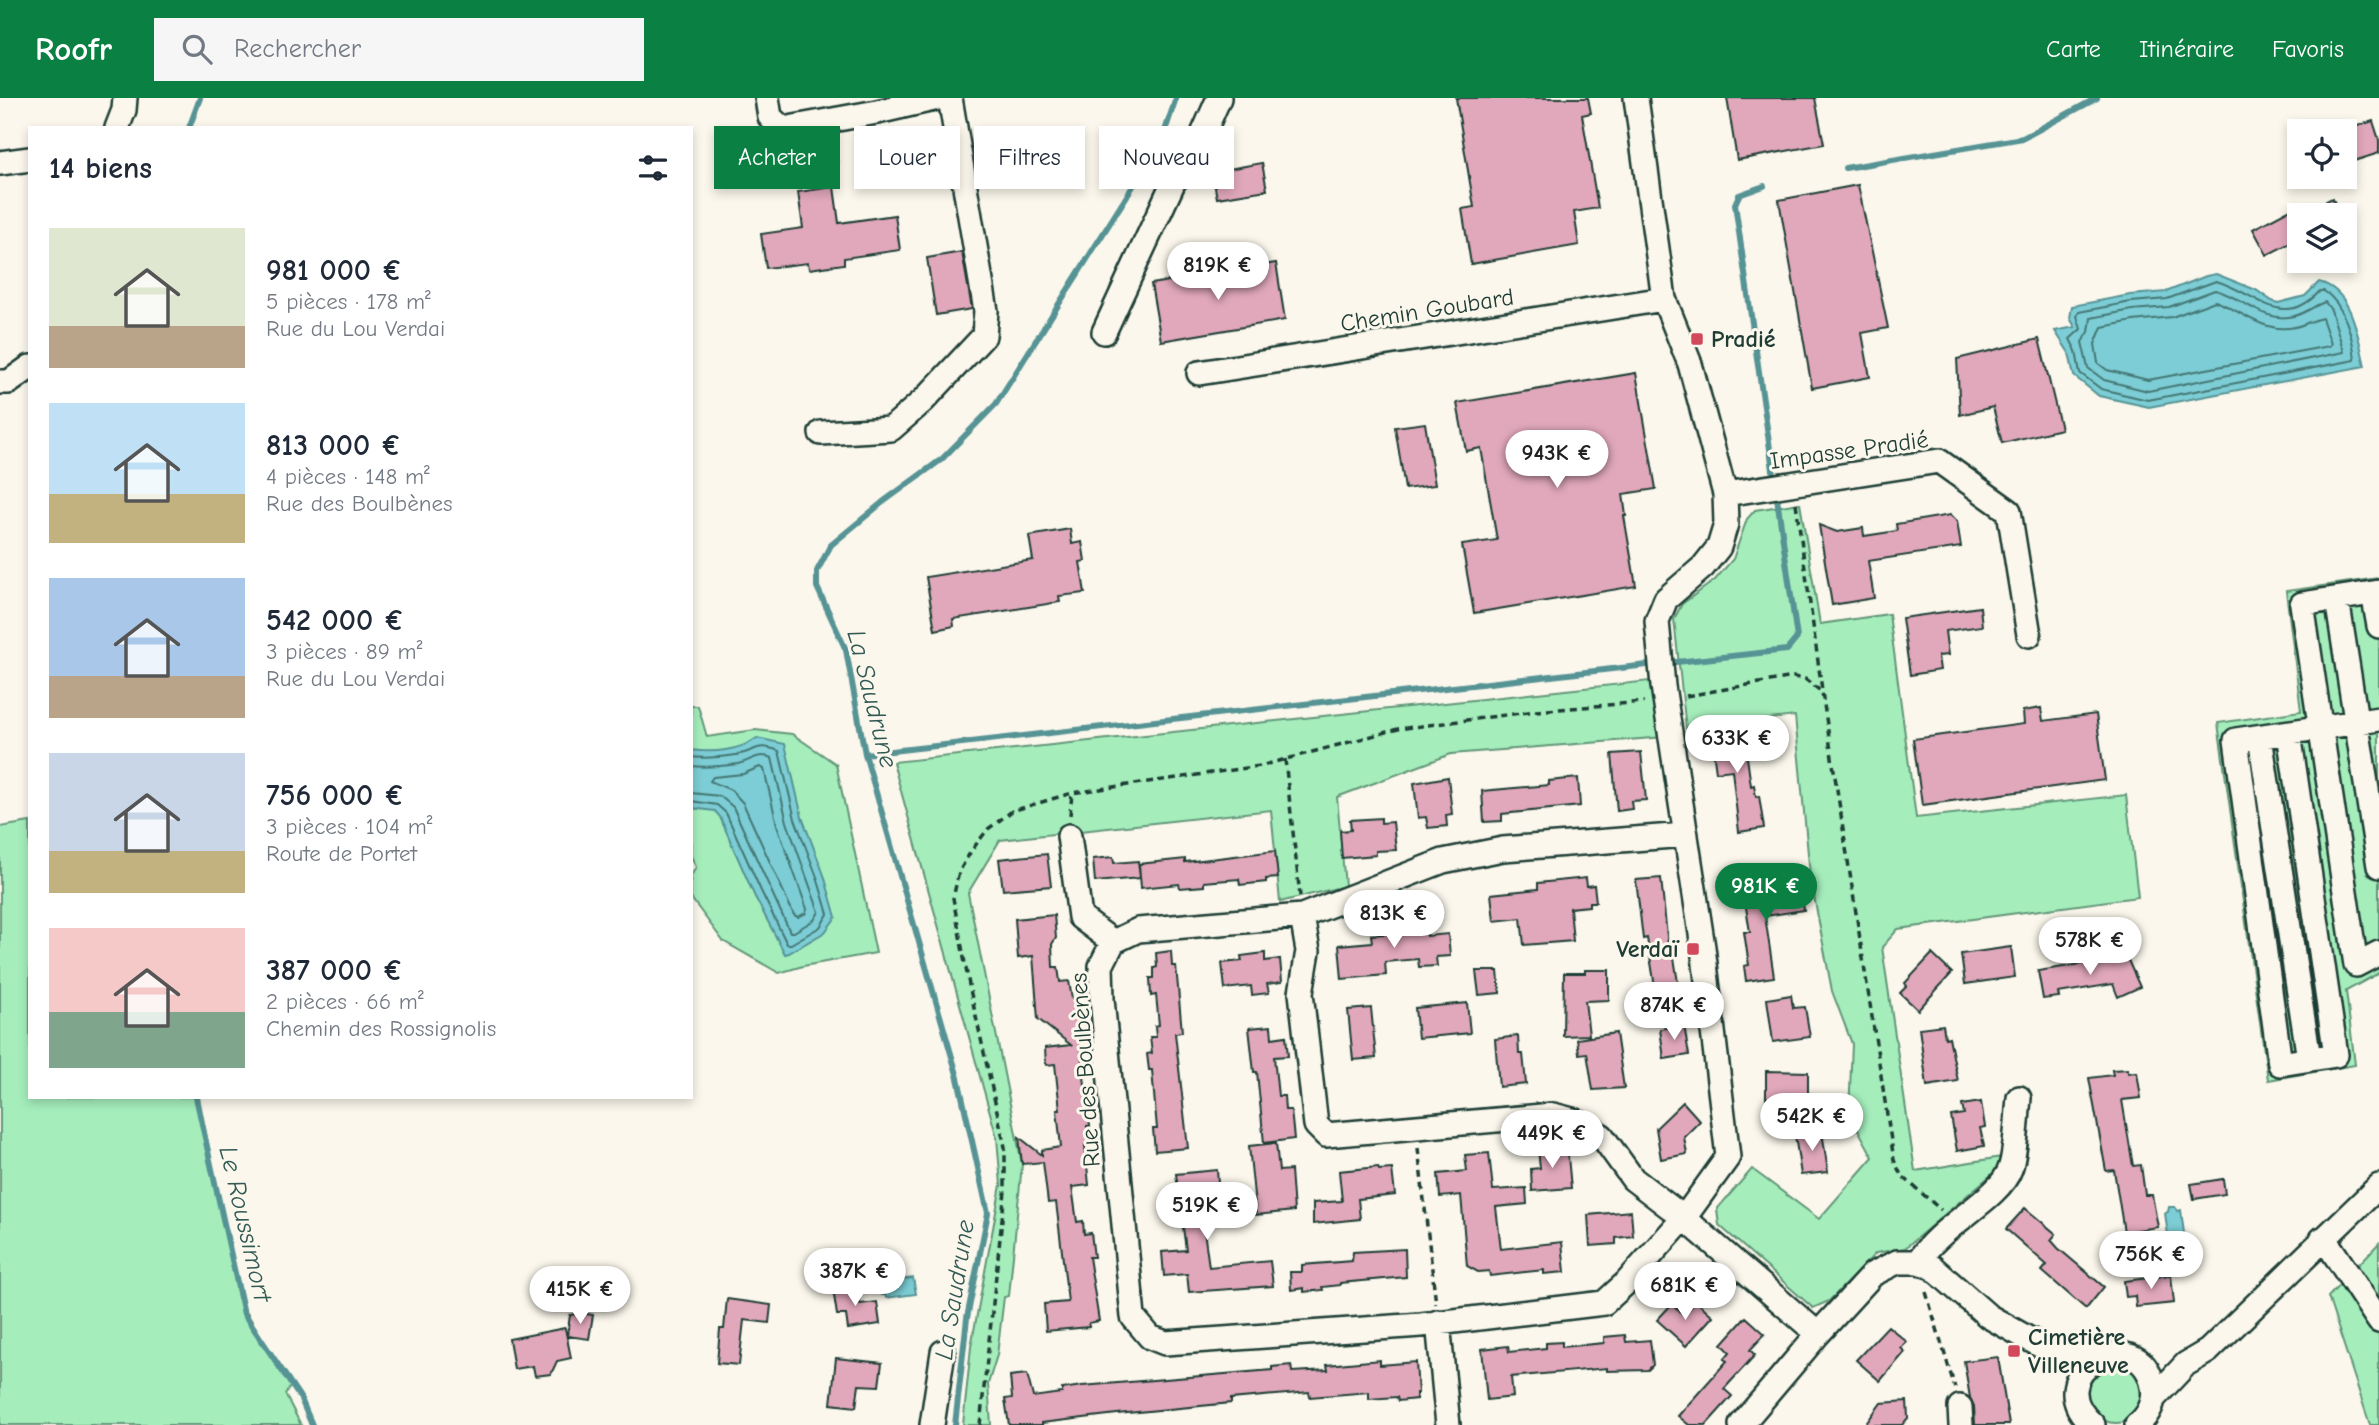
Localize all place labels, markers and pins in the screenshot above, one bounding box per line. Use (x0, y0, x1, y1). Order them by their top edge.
pin: 819K € (1161, 242, 1275, 302)
place label: Pradié (1711, 325, 1776, 353)
marker: Pradié (1689, 331, 1705, 347)
pin: 943K € (1500, 430, 1614, 490)
pin: 633K € (1680, 716, 1794, 775)
pin: 981K € (1709, 864, 1823, 923)
pin: 813K € (1337, 890, 1451, 950)
pin: 578K € (2033, 918, 2147, 977)
place label: Verdaï (1616, 935, 1680, 963)
marker: Verdaï (1685, 941, 1701, 957)
pin: 874K € (1617, 982, 1731, 1042)
pin: 542K € (1755, 1094, 1869, 1153)
pin: 449K € (1495, 1110, 1609, 1170)
pin: 519K € (1150, 1182, 1264, 1242)
pin: 756K € (2094, 1232, 2208, 1291)
pin: 387K € (798, 1248, 912, 1308)
pin: 681K € (1628, 1262, 1742, 1322)
pin: 415K € (523, 1266, 637, 1326)
place label: Cimetière Villeneuve (2028, 1323, 2129, 1379)
marker: Cimetière Villeneuve (2006, 1343, 2022, 1359)

